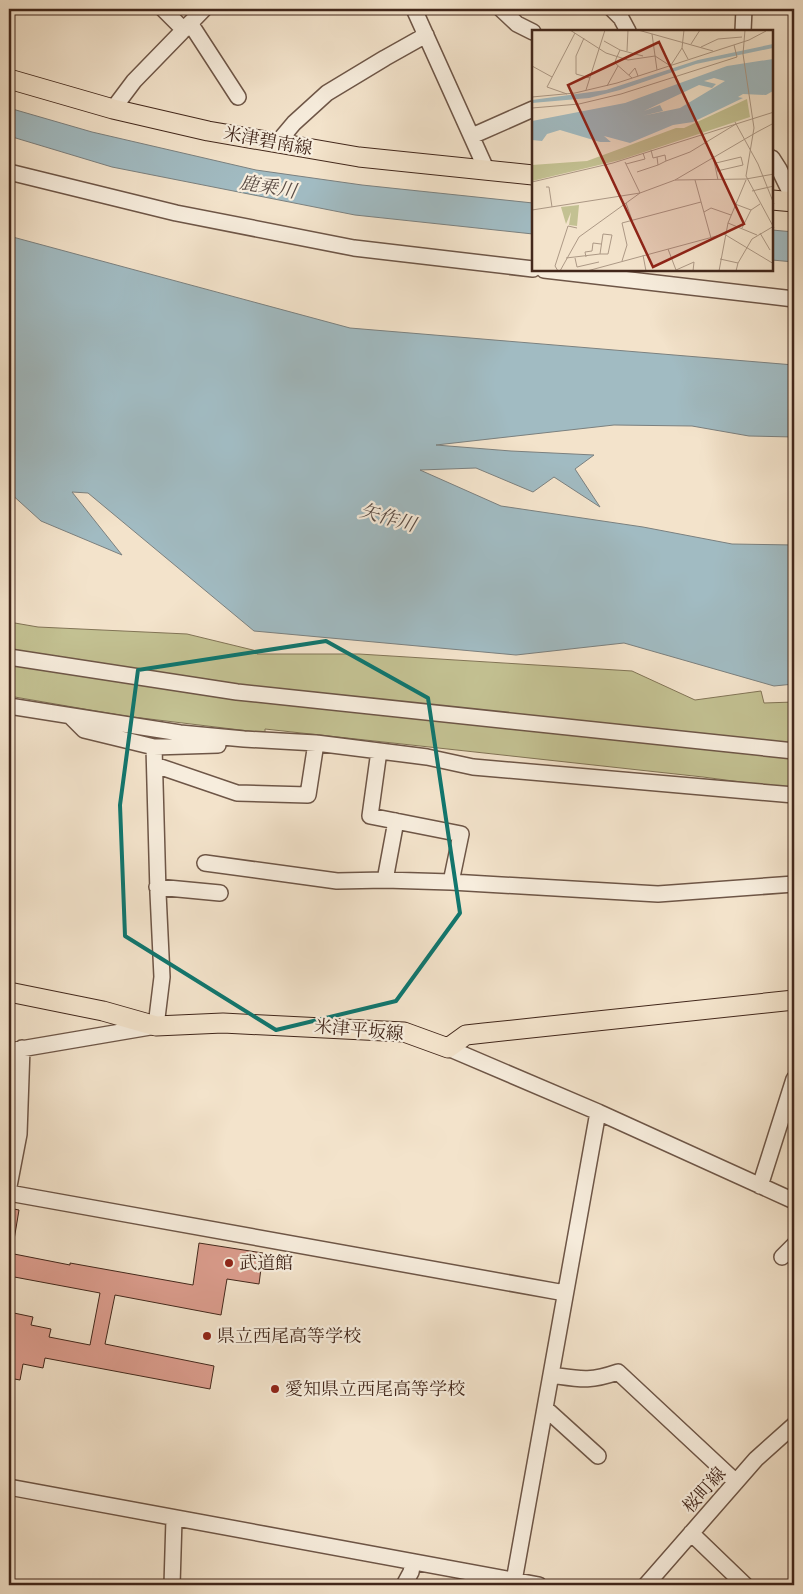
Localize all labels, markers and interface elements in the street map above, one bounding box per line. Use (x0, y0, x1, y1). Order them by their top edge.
inset map (532, 30, 773, 271)
street label: 米津碧南線 (221, 121, 314, 162)
water label: 鹿乗川 (237, 169, 300, 205)
water label: 矢作川 (357, 498, 421, 539)
street label: 米津平坂線 (313, 1014, 405, 1047)
place label: 武道館 (239, 1251, 293, 1276)
marker: 武道館 (223, 1257, 235, 1269)
place label: 県立西尾高等学校 (217, 1324, 361, 1349)
marker: 県立西尾高等学校 (201, 1330, 213, 1342)
place label: 愛知県立西尾高等学校 (285, 1377, 465, 1402)
marker: 愛知県立西尾高等学校 (269, 1383, 281, 1395)
street label: 桜町線 (677, 1462, 732, 1519)

